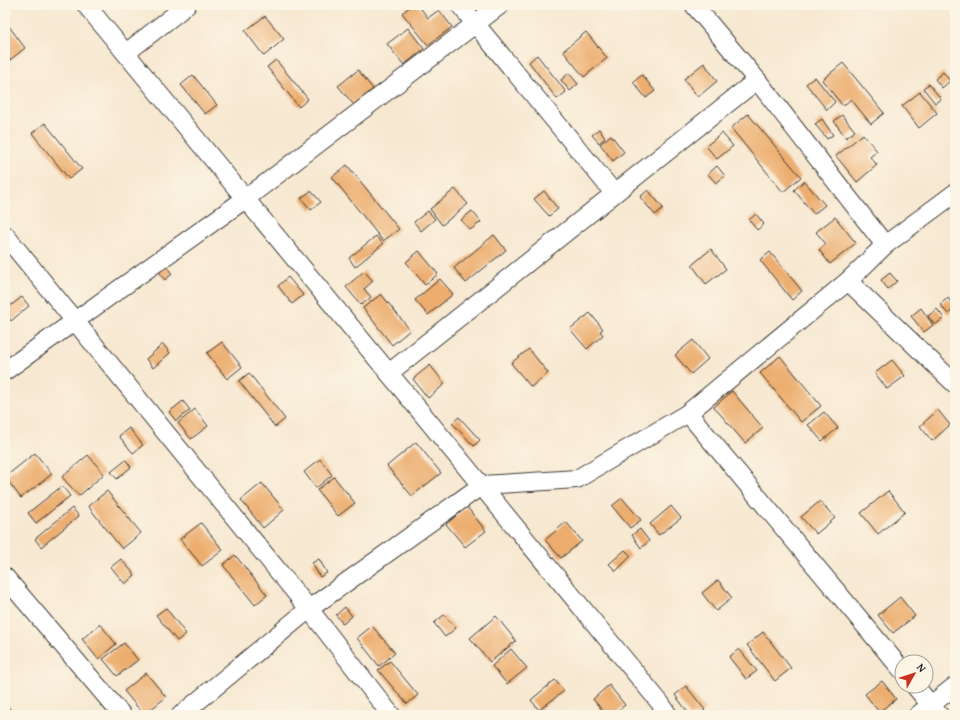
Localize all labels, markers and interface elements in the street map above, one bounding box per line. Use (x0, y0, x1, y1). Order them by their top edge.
north arrow (894, 654, 934, 694)
text: N (913, 660, 931, 676)

